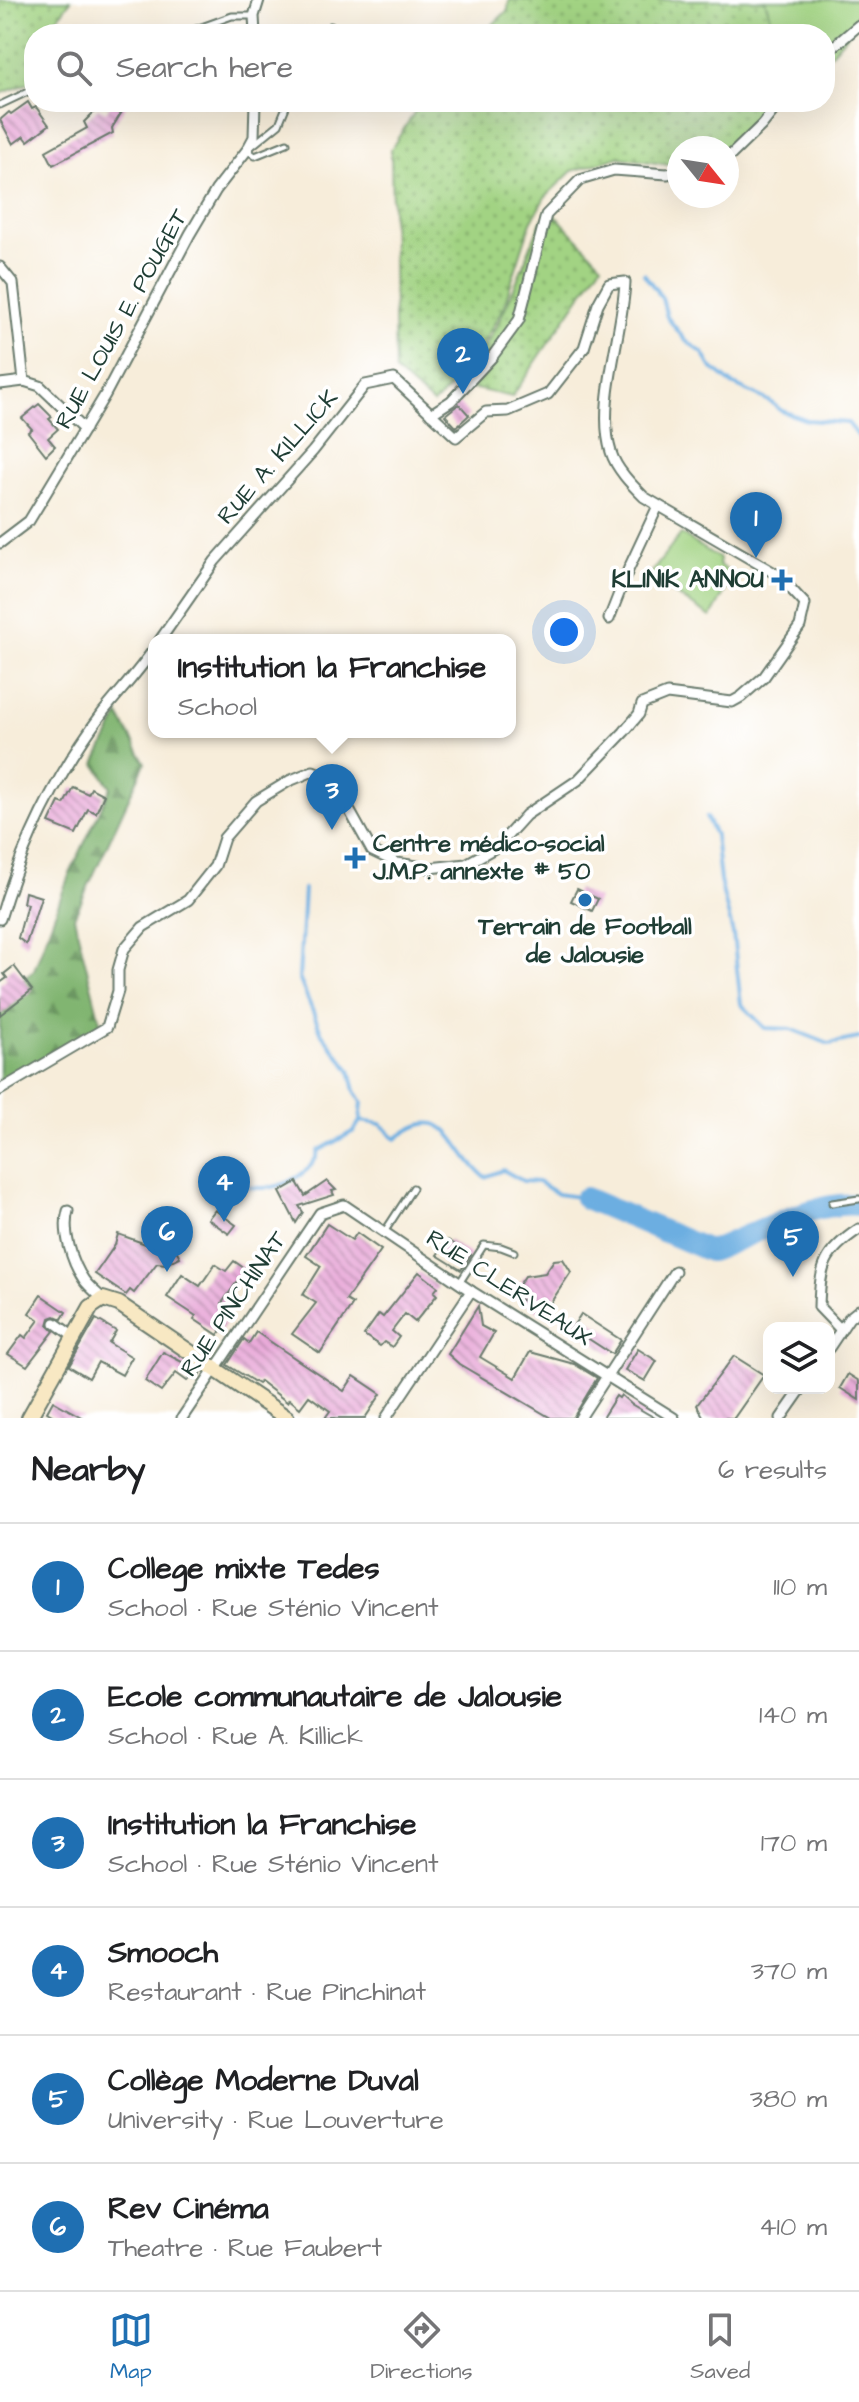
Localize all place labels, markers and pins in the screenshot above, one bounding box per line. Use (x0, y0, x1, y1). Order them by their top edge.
pin: 2 (437, 328, 489, 394)
pin: 1 (730, 492, 782, 558)
place label: KLINIK ANNOU (611, 563, 764, 597)
marker: KLINIK ANNOU (771, 569, 793, 591)
pin: 3 (306, 764, 358, 830)
place label: Centre médico-social J.M.P. annexte # 50 (372, 827, 605, 889)
marker: Centre médico-social J.M.P. annexte # 50 (344, 847, 366, 869)
marker: Terrain de Football de Jalousie (576, 891, 594, 909)
place label: Terrain de Football de Jalousie (477, 910, 692, 972)
pin: 4 (198, 1156, 250, 1222)
pin: 6 (141, 1206, 193, 1272)
pin: 5 (767, 1211, 819, 1277)

